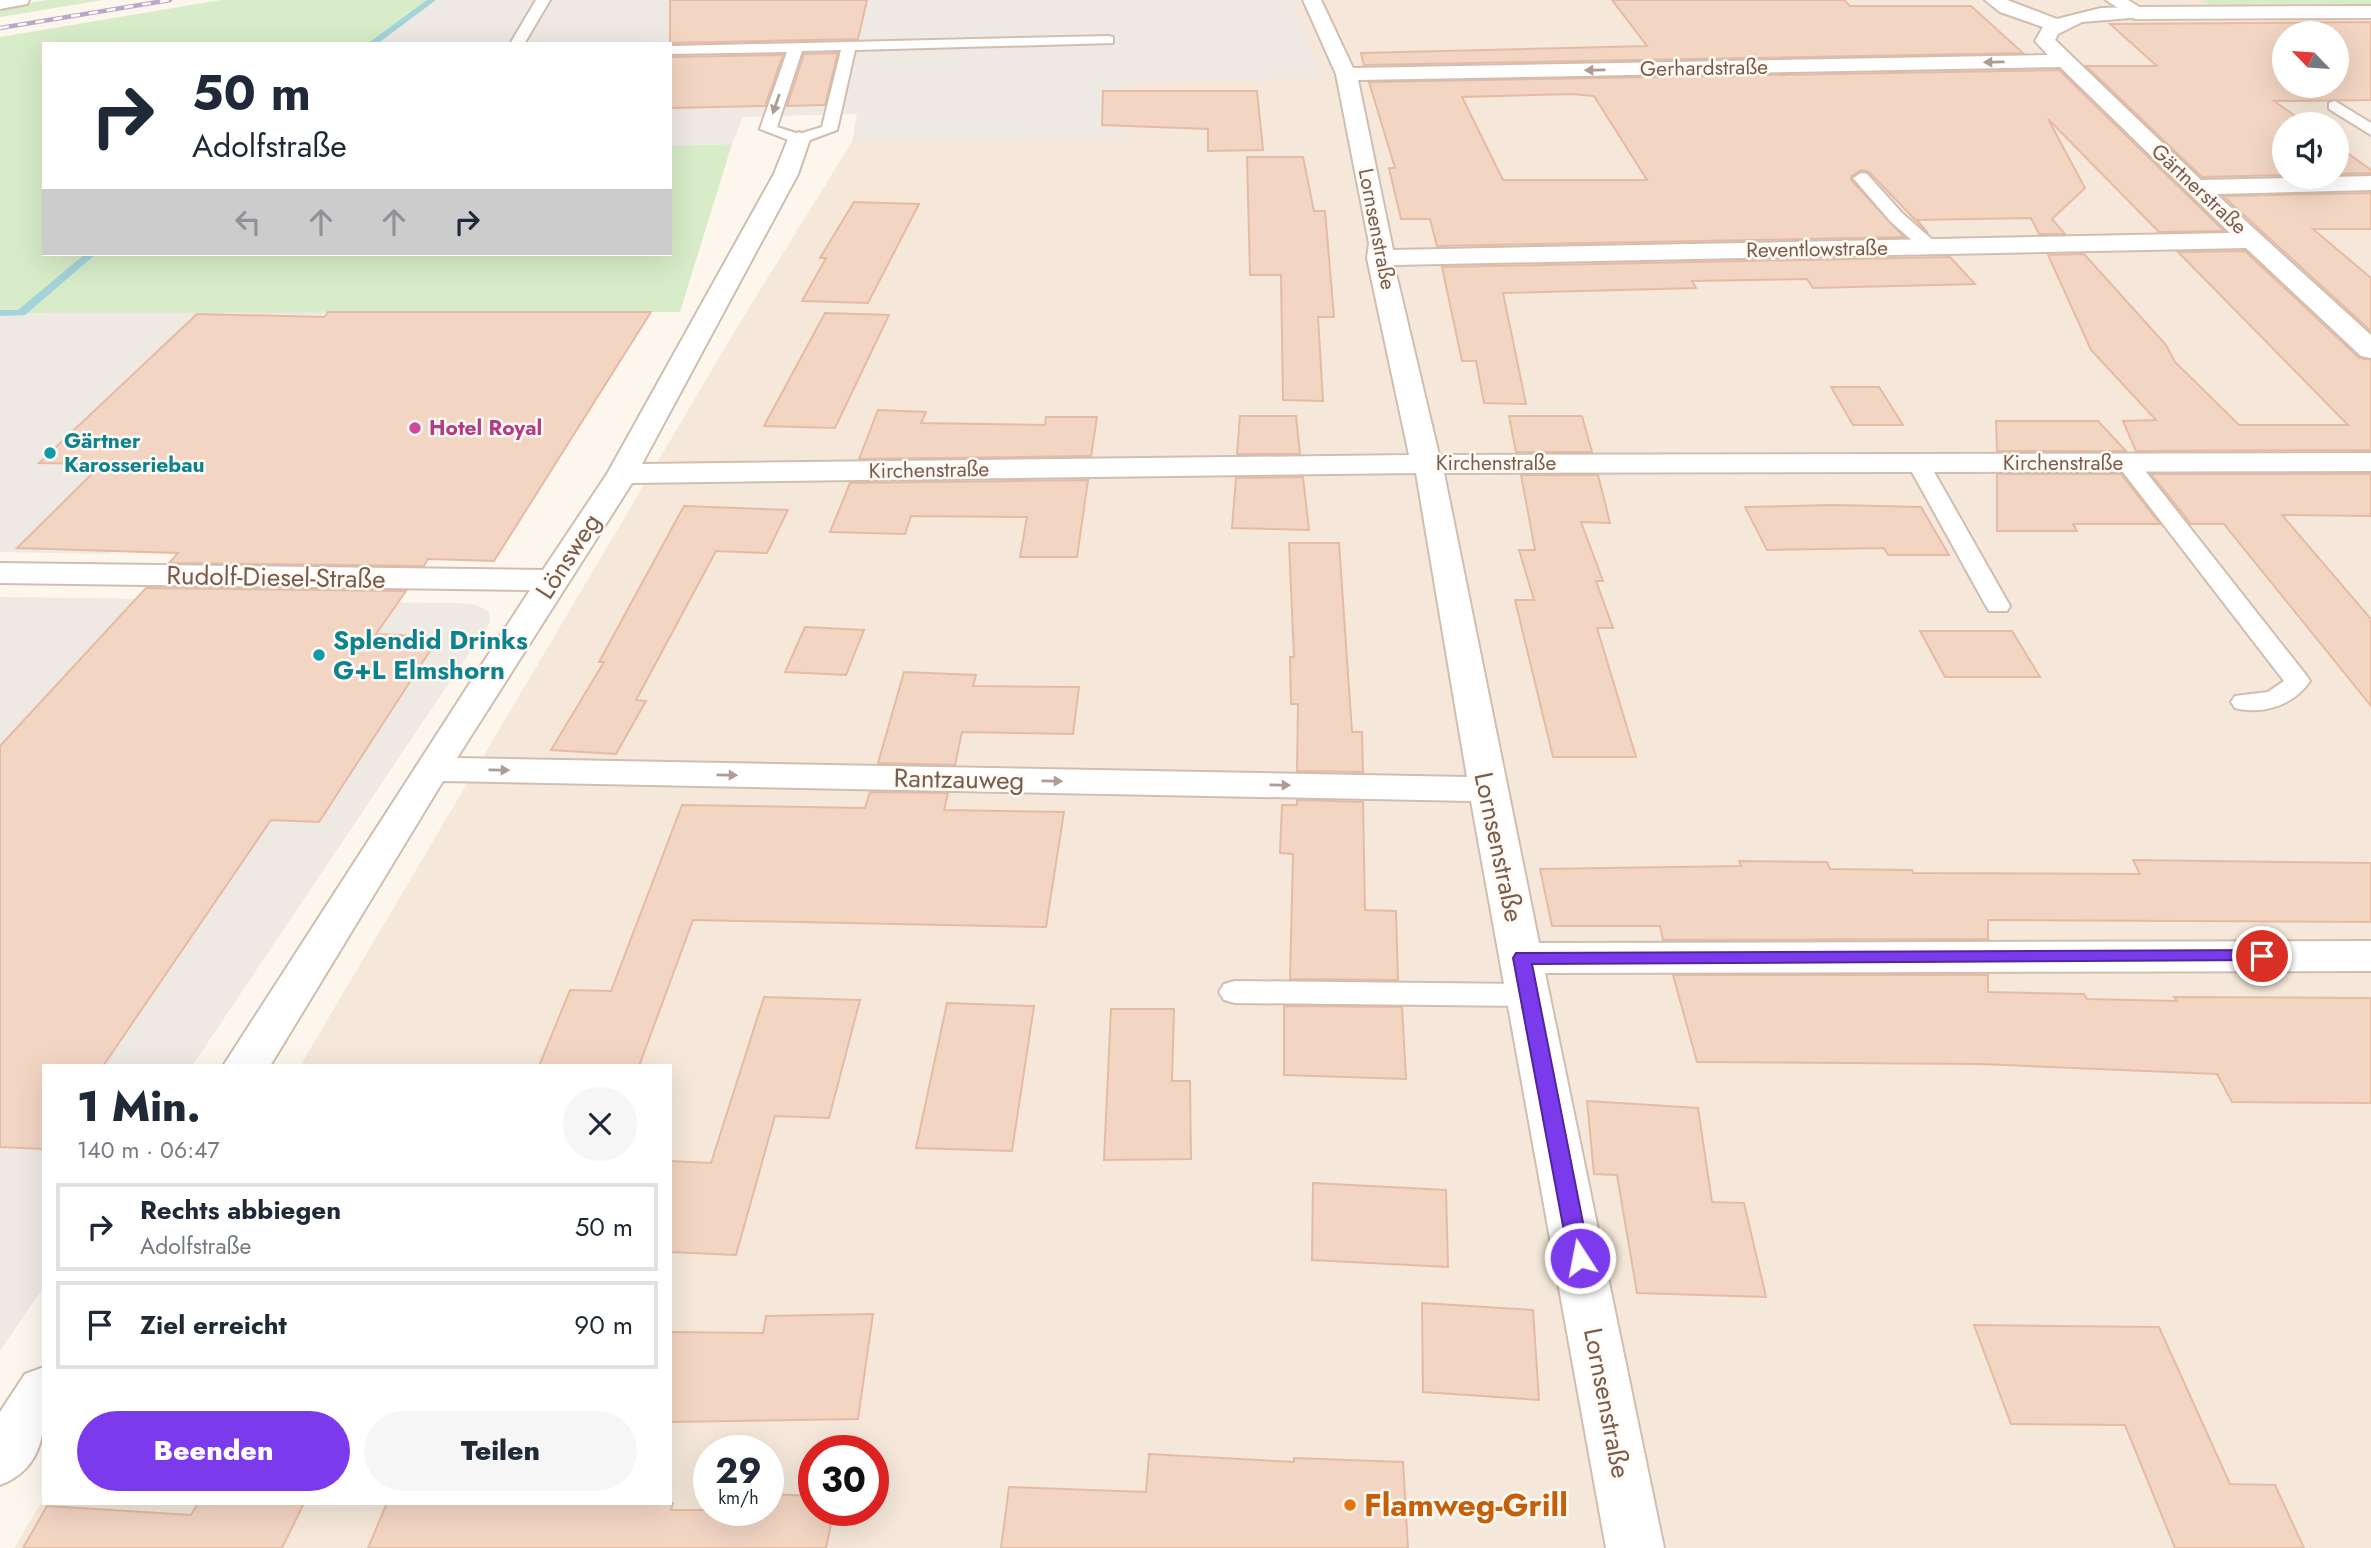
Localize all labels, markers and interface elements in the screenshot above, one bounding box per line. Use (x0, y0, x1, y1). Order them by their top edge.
north arrow (2272, 21, 2348, 98)
map controls (2272, 21, 2349, 189)
street label: Gerhardstraße (1640, 52, 1768, 84)
one-way arrow (1983, 56, 2005, 68)
text: 50 m (192, 58, 311, 128)
one-way arrow (1584, 64, 1606, 75)
icon: right (77, 70, 168, 161)
one-way arrow (770, 93, 781, 114)
button: sound (2272, 112, 2349, 189)
text: Adolfstraße (192, 123, 347, 169)
street label: Gärtnerstraße (2144, 137, 2254, 241)
street label: Lornsenstraße (1351, 166, 1403, 292)
icon: left (229, 203, 267, 241)
icon: ahead (302, 203, 340, 241)
icon: ahead (375, 203, 413, 241)
icon: right (448, 203, 486, 241)
street label: Reventlowstraße (1746, 233, 1888, 265)
place label: Hotel Royal (429, 413, 542, 443)
marker: Hotel Royal (407, 420, 423, 436)
place label: Gärtner Karosseriebau (64, 426, 205, 480)
marker: Gärtner Karosseriebau (42, 445, 58, 461)
street label: Kirchenstraße (1436, 448, 1556, 478)
street label: Kirchenstraße (2003, 448, 2123, 478)
street label: Kirchenstraße (868, 454, 990, 486)
street label: Lönsweg (526, 506, 610, 606)
street label: Rudolf-Diesel-Straße (166, 556, 386, 598)
place label: Splendid Drinks G+L Elmshorn (333, 621, 528, 689)
marker: Splendid Drinks G+L Elmshorn (311, 647, 327, 663)
street label: Rantzauweg (893, 759, 1025, 799)
one-way arrow (488, 765, 510, 776)
one-way arrow (716, 769, 738, 780)
street label: Lornsenstraße (1465, 769, 1533, 925)
one-way arrow (1041, 775, 1063, 787)
one-way arrow (1269, 779, 1291, 791)
pin (2232, 926, 2292, 986)
icon: arrive (2243, 937, 2281, 975)
text: 1 Min. (77, 1076, 201, 1137)
button: close (563, 1087, 637, 1161)
text: 140 m · 06:47 (77, 1133, 220, 1167)
text: Rechts abbiegen (140, 1191, 341, 1229)
icon: right (81, 1208, 119, 1246)
text: 50 m (575, 1208, 633, 1246)
position arrow (1543, 1221, 1617, 1295)
text: Adolfstraße (140, 1229, 251, 1263)
icon: arrive (81, 1306, 119, 1344)
text: Ziel erreicht (140, 1306, 287, 1344)
text: 90 m (574, 1306, 633, 1344)
street label: Lornsenstraße (1574, 1325, 1640, 1481)
button: Beenden (77, 1411, 350, 1491)
button: Teilen (364, 1411, 637, 1491)
speed limit sign: 30 (798, 1435, 889, 1526)
text: 29 (715, 1446, 762, 1496)
place label: Flamweg-Grill (1364, 1482, 1568, 1528)
text: km/h (718, 1485, 759, 1511)
marker: Flamweg-Grill (1342, 1497, 1358, 1513)

